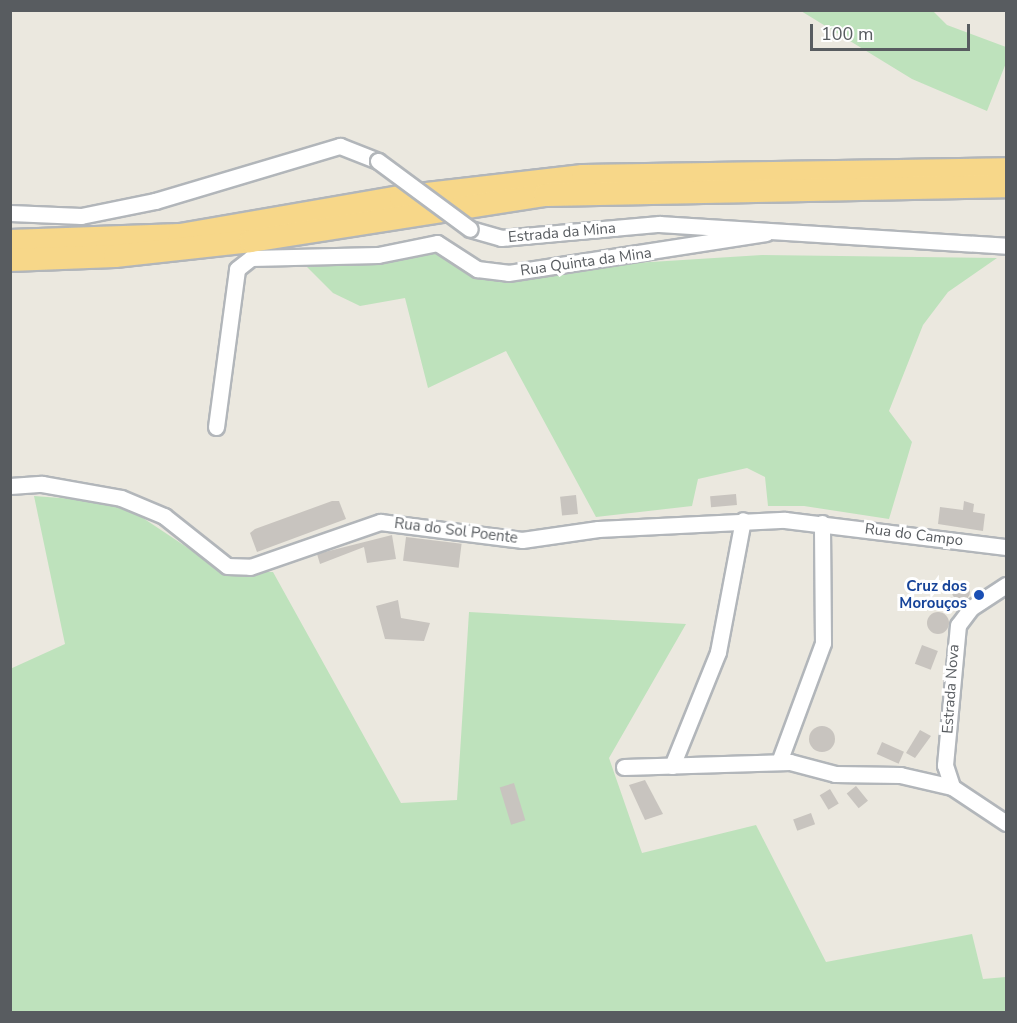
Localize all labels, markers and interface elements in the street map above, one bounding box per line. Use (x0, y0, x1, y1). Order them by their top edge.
scale bar (813, 12, 974, 50)
text: 100 m (821, 22, 873, 46)
street label: Estrada da Mina (507, 219, 617, 247)
street label: Rua Quinta da Mina (519, 244, 653, 280)
street label: Rua do Sol Poente (393, 514, 519, 548)
street label: Rua do Campo (864, 520, 964, 550)
place label: Cruz dos Morouços (899, 577, 967, 612)
marker: Cruz dos Morouços (972, 588, 986, 602)
street label: Estrada Nova (939, 644, 963, 734)

